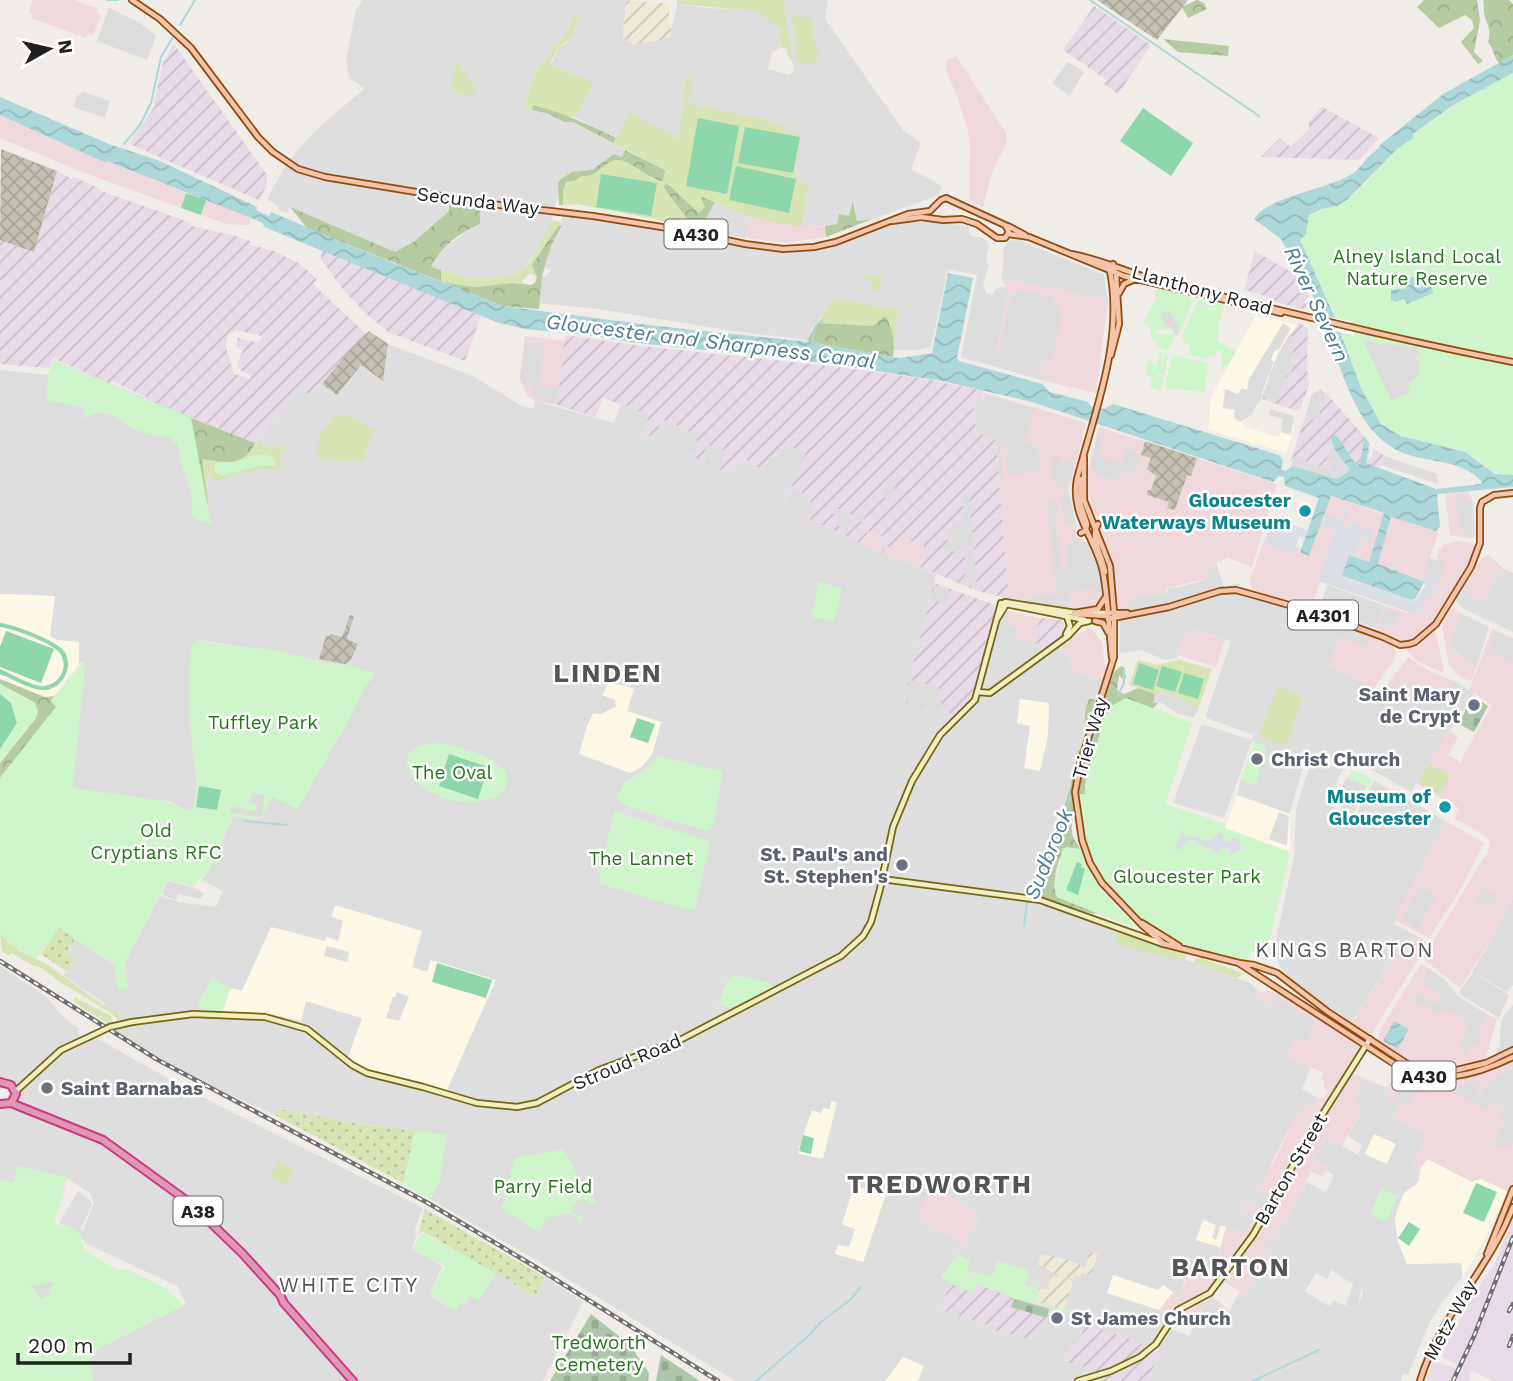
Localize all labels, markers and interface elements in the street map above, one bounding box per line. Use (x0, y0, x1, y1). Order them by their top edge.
north arrow (14, 14, 84, 84)
text: N (53, 38, 78, 55)
street label: Secunda Way (416, 182, 541, 220)
road number: A430 (664, 220, 728, 248)
water label: River Severn (1279, 242, 1355, 366)
park label: Alney Island Local Nature Reserve (1333, 245, 1501, 290)
street label: Llanthony Road (1129, 260, 1275, 320)
water label: Gloucester and Sharpness Canal (545, 308, 877, 374)
place label: Gloucester Waterways Museum (1102, 489, 1292, 534)
marker: Gloucester Waterways Museum (1297, 503, 1313, 519)
road number: A4301 (1288, 600, 1358, 630)
district label: LINDEN (553, 658, 663, 688)
place label: Saint Mary de Crypt (1359, 683, 1461, 728)
street label: Trier Way (1067, 694, 1113, 782)
marker: Saint Mary de Crypt (1466, 697, 1482, 713)
park label: Tuffley Park (208, 711, 318, 734)
place label: Christ Church (1271, 748, 1400, 771)
marker: Christ Church (1249, 751, 1265, 767)
park label: The Oval (412, 761, 493, 784)
place label: Museum of Gloucester (1327, 785, 1432, 830)
marker: Museum of Gloucester (1437, 799, 1453, 815)
water label: Sudbrook (1018, 804, 1078, 903)
park label: Old Cryptians RFC (90, 819, 222, 864)
place label: St. Paul's and St. Stephen's (760, 843, 888, 888)
park label: The Lannet (589, 847, 693, 870)
marker: St. Paul's and St. Stephen's (894, 857, 910, 873)
park label: Gloucester Park (1113, 865, 1261, 888)
district label: KINGS BARTON (1255, 937, 1435, 962)
street label: Stroud Road (569, 1029, 685, 1095)
road number: A430 (1392, 1062, 1456, 1091)
place label: Saint Barnabas (61, 1077, 203, 1100)
marker: Saint Barnabas (39, 1080, 55, 1096)
street label: Barton Street (1250, 1109, 1332, 1229)
district label: TREDWORTH (847, 1169, 1033, 1199)
park label: Parry Field (494, 1175, 593, 1198)
road number: A38 (174, 1196, 222, 1226)
district label: BARTON (1171, 1252, 1291, 1282)
district label: WHITE CITY (279, 1272, 419, 1297)
street label: Metz Way (1419, 1276, 1482, 1364)
place label: St James Church (1071, 1307, 1231, 1330)
marker: St James Church (1049, 1310, 1065, 1326)
scale bar (18, 1322, 130, 1366)
park label: Tredworth Cemetery (552, 1331, 646, 1376)
text: 200 m (28, 1333, 94, 1358)

